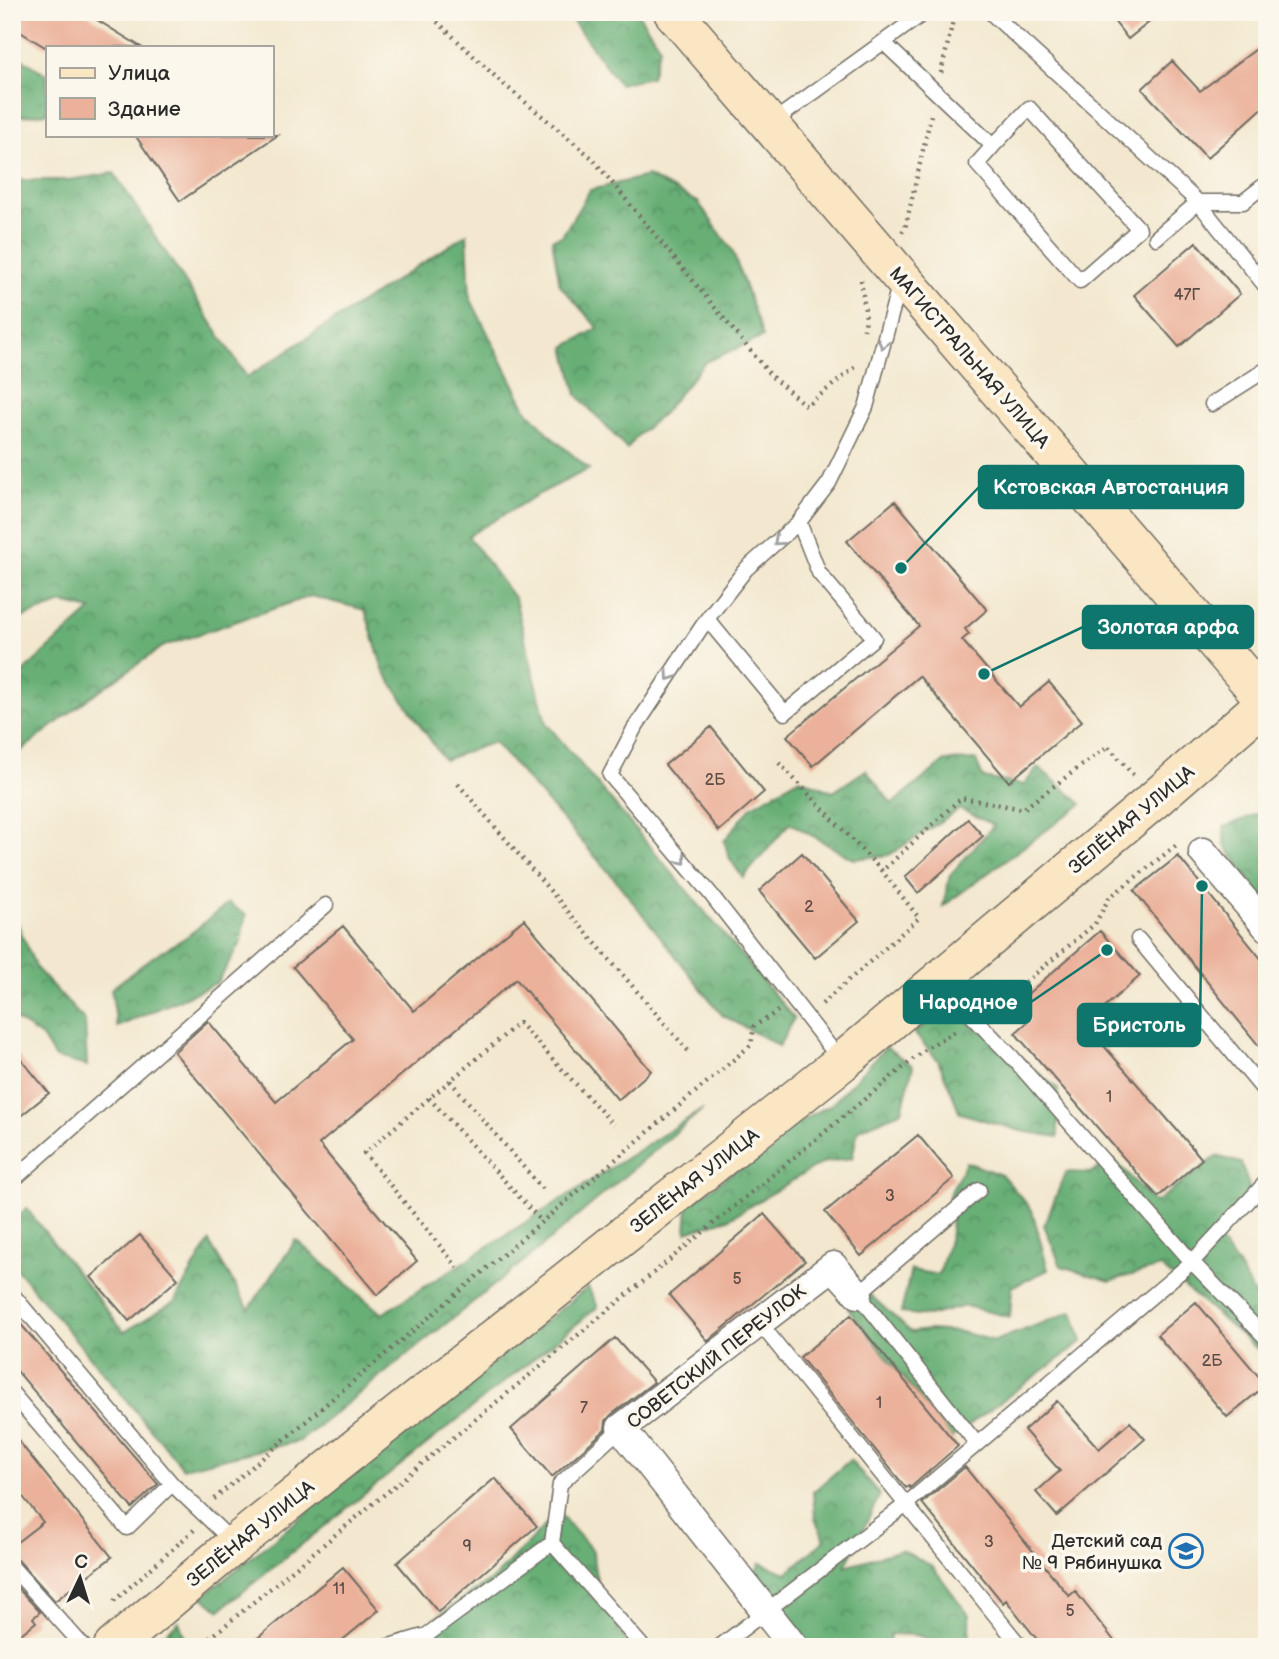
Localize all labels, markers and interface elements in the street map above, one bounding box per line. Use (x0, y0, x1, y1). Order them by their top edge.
legend (46, 46, 273, 136)
text: Улица (108, 61, 171, 86)
text: Здание (108, 97, 181, 122)
street label: МАГИСТРАЛЬНАЯ УЛИЦА (884, 263, 1054, 454)
house number: 47Г (1174, 286, 1200, 305)
one-way arrow (877, 337, 892, 349)
callout: Кстовская Автостанция (979, 466, 1243, 508)
text: Кстовская Автостанция (993, 475, 1229, 500)
one-way arrow (774, 533, 787, 545)
callout: Золотая арфа (1083, 606, 1253, 648)
text: Золотая арфа (1097, 615, 1240, 640)
one-way arrow (665, 668, 678, 681)
street label: ЗЕЛЁНАЯ УЛИЦА (1064, 761, 1200, 879)
house number: 2Б (705, 771, 726, 790)
one-way arrow (674, 852, 686, 865)
house number: 2 (804, 898, 814, 917)
callout: Народное (904, 981, 1031, 1023)
text: Народное (918, 990, 1018, 1015)
callout: Бристоль (1078, 1004, 1200, 1046)
text: Бристоль (1092, 1013, 1186, 1038)
house number: 1 (1106, 1088, 1112, 1107)
street label: ЗЕЛЁНАЯ УЛИЦА (626, 1123, 764, 1239)
house number: 3 (885, 1187, 895, 1206)
house number: 5 (732, 1270, 742, 1289)
street label: СОВЕТСКИЙ ПЕРЕУЛОК (623, 1280, 812, 1434)
house number: 2Б (1202, 1352, 1223, 1371)
house number: 1 (876, 1394, 882, 1413)
house number: 7 (580, 1399, 588, 1418)
street label: ЗЕЛЁНАЯ УЛИЦА (183, 1475, 320, 1593)
place label: Детский сад № 9 Рябинушка (1022, 1530, 1162, 1575)
school or university icon: Детский сад № 9 Рябинушка (1167, 1532, 1205, 1570)
house number: 3 (984, 1533, 994, 1552)
house number: 9 (462, 1537, 472, 1556)
north arrow (46, 1544, 116, 1614)
text: С (74, 1551, 88, 1574)
house number: 11 (333, 1580, 345, 1599)
house number: 5 (1065, 1602, 1075, 1621)

